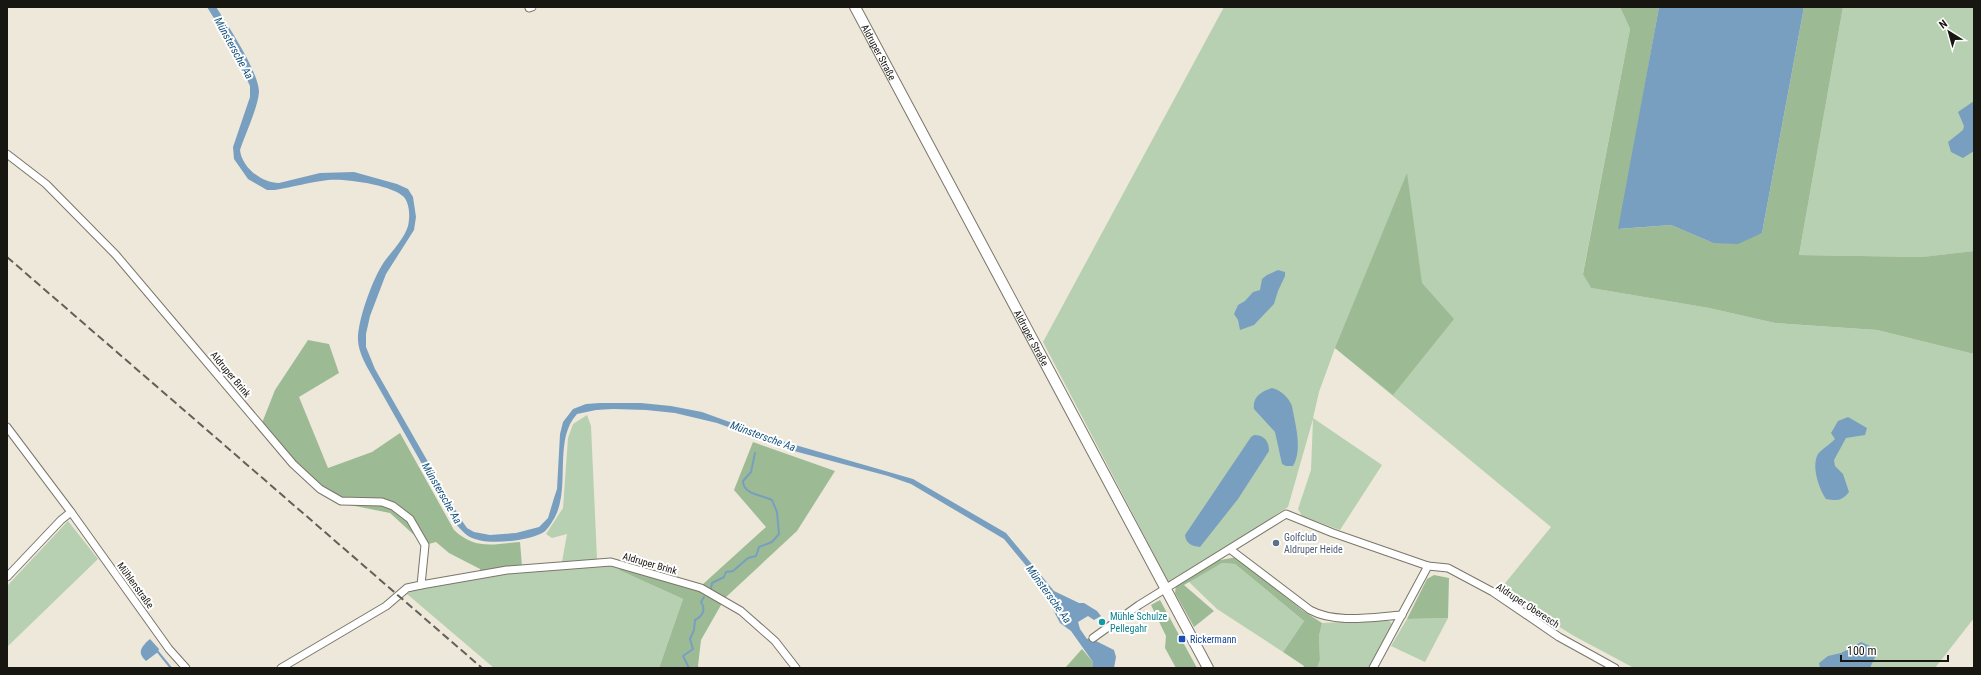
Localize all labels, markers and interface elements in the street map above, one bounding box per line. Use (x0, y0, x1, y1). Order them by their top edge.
north arrow (1929, 12, 1969, 52)
water label: Münstersche Aa (211, 15, 256, 81)
text: N (1937, 17, 1950, 32)
street label: Aldruper Straße (859, 22, 898, 82)
street label: Aldruper Straße (1012, 308, 1051, 368)
street label: Aldruper Brink (208, 349, 253, 400)
water label: Münstersche Aa (728, 419, 797, 454)
water label: Münstersche Aa (419, 460, 464, 526)
place label: Golfclub Aldruper Heide (1284, 532, 1343, 555)
marker: Golfclub Aldruper Heide (1271, 538, 1281, 548)
street label: Aldruper Brink (621, 550, 679, 577)
street label: Mühlenstraße (115, 560, 156, 611)
water label: Münstersche Aa (1023, 563, 1074, 626)
street label: Aldruper Oberesch (1494, 581, 1562, 630)
place label: Mühle Schulze Pellegahr (1110, 611, 1168, 634)
marker: Mühle Schulze Pellegahr (1097, 617, 1107, 627)
marker: Rickermann (1177, 634, 1187, 644)
place label: Rickermann (1190, 634, 1237, 645)
scale bar (1841, 637, 1948, 663)
text: 100 m (1847, 644, 1877, 658)

